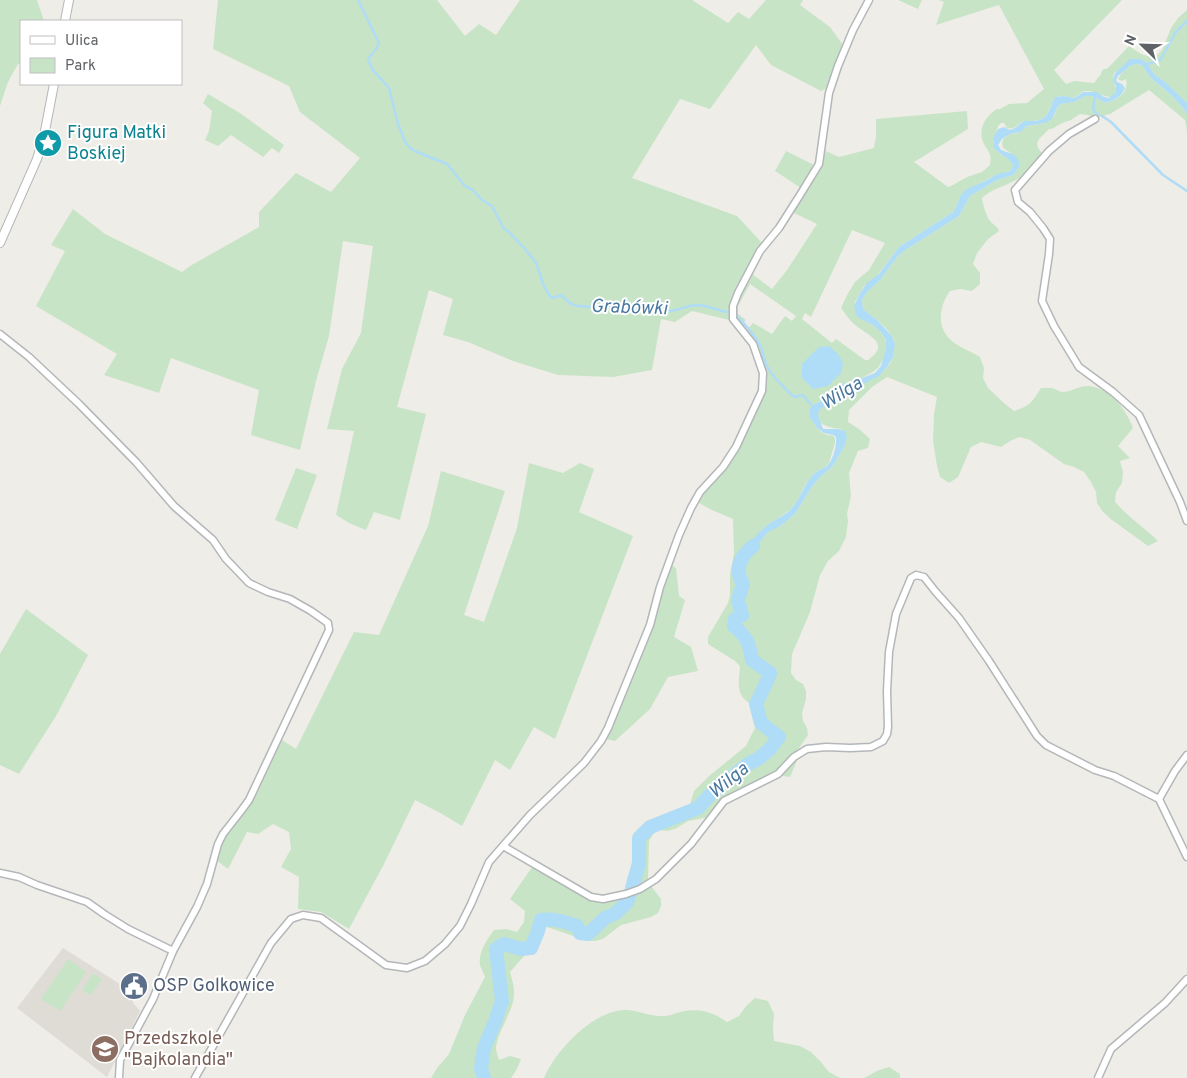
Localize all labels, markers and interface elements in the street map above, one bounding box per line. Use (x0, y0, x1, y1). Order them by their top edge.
legend (20, 20, 182, 85)
north arrow (1117, 20, 1167, 70)
text: Ulica (65, 32, 98, 51)
text: N (1122, 33, 1141, 48)
text: Park (65, 57, 96, 76)
place label: Figura Matki Boskiej (67, 122, 166, 166)
place icon: Figura Matki Boskiej (33, 128, 63, 158)
water label: Grabówki (590, 295, 669, 321)
water label: Wilga (817, 372, 868, 416)
water label: Wilga (704, 757, 754, 804)
public building icon: OSP Golkowice (119, 971, 149, 1001)
place label: OSP Golkowice (153, 975, 275, 998)
place label: Przedszkole "Bajkolandia" (124, 1028, 233, 1072)
school or university icon: Przedszkole "Bajkolandia" (90, 1034, 120, 1064)

